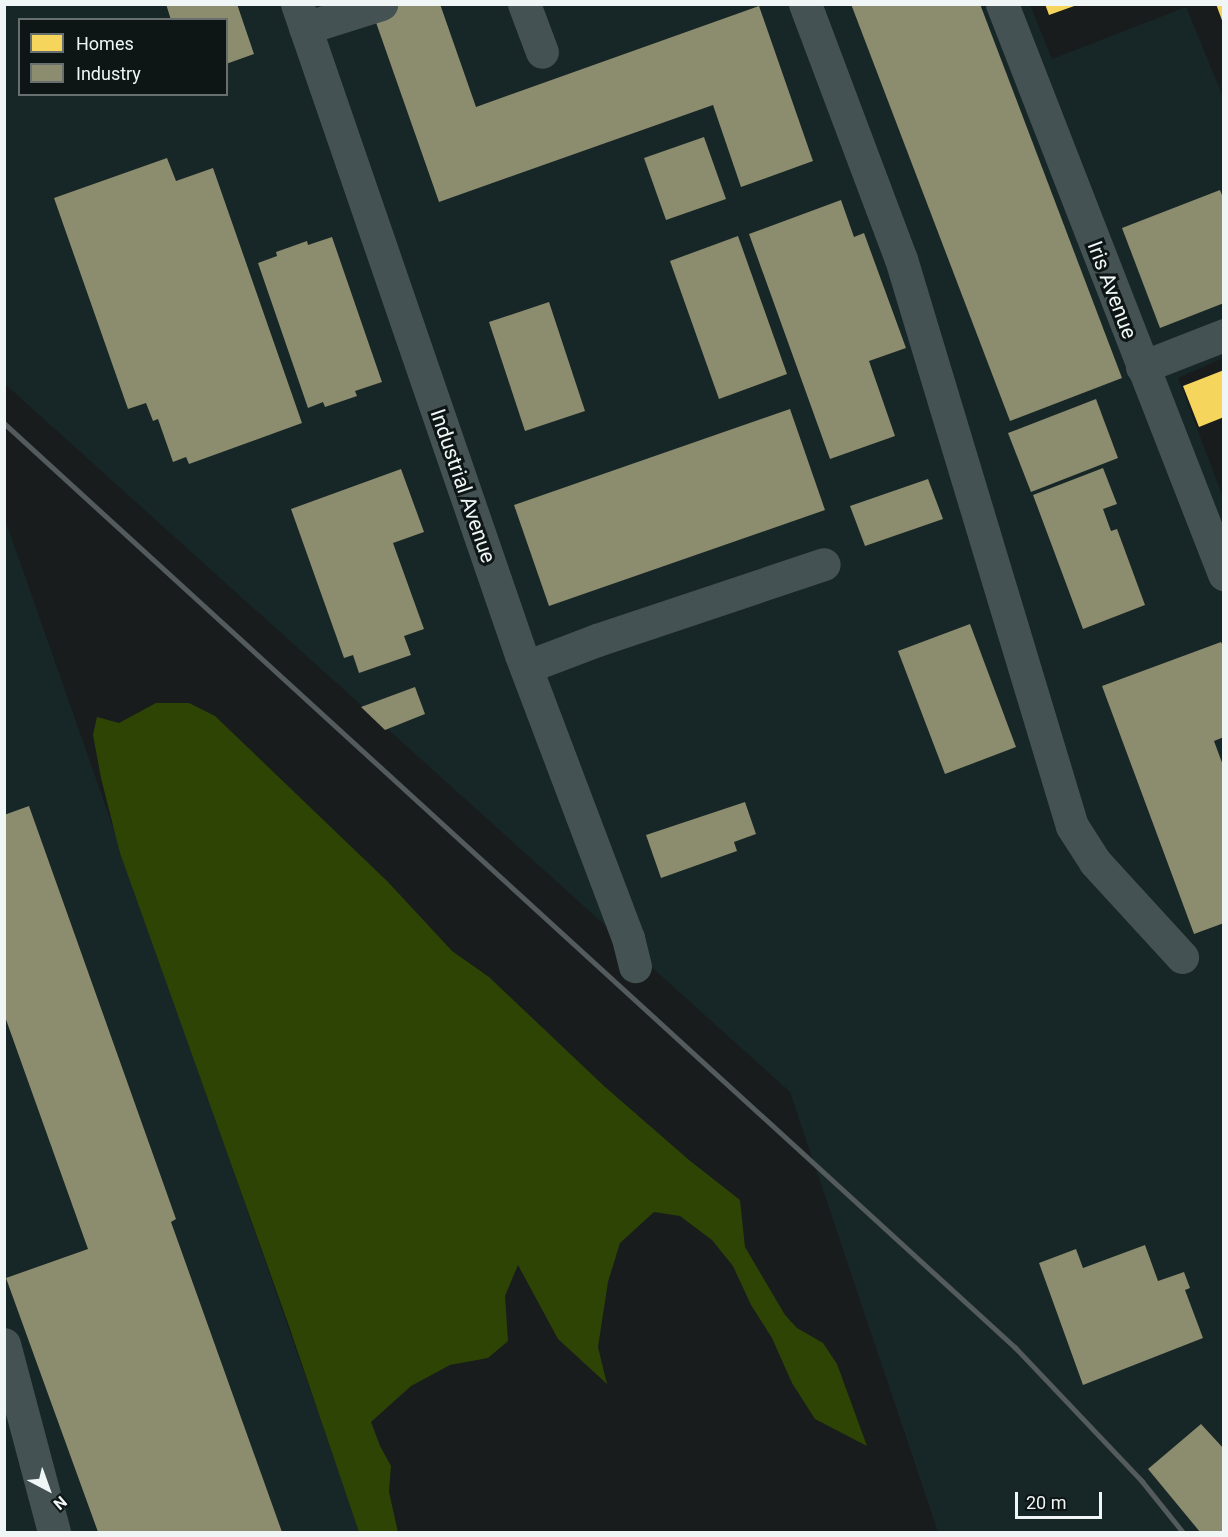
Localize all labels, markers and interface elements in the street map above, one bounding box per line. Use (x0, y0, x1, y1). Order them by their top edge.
legend (18, 18, 228, 96)
text: Homes (76, 33, 134, 54)
text: Industry (76, 63, 141, 84)
street label: Iris Avenue (1082, 238, 1142, 342)
street label: Industrial Avenue (425, 406, 501, 566)
north arrow (18, 1459, 78, 1519)
scale bar (1018, 1480, 1105, 1518)
text: N (50, 1492, 71, 1514)
text: 20 m (1026, 1492, 1066, 1513)

